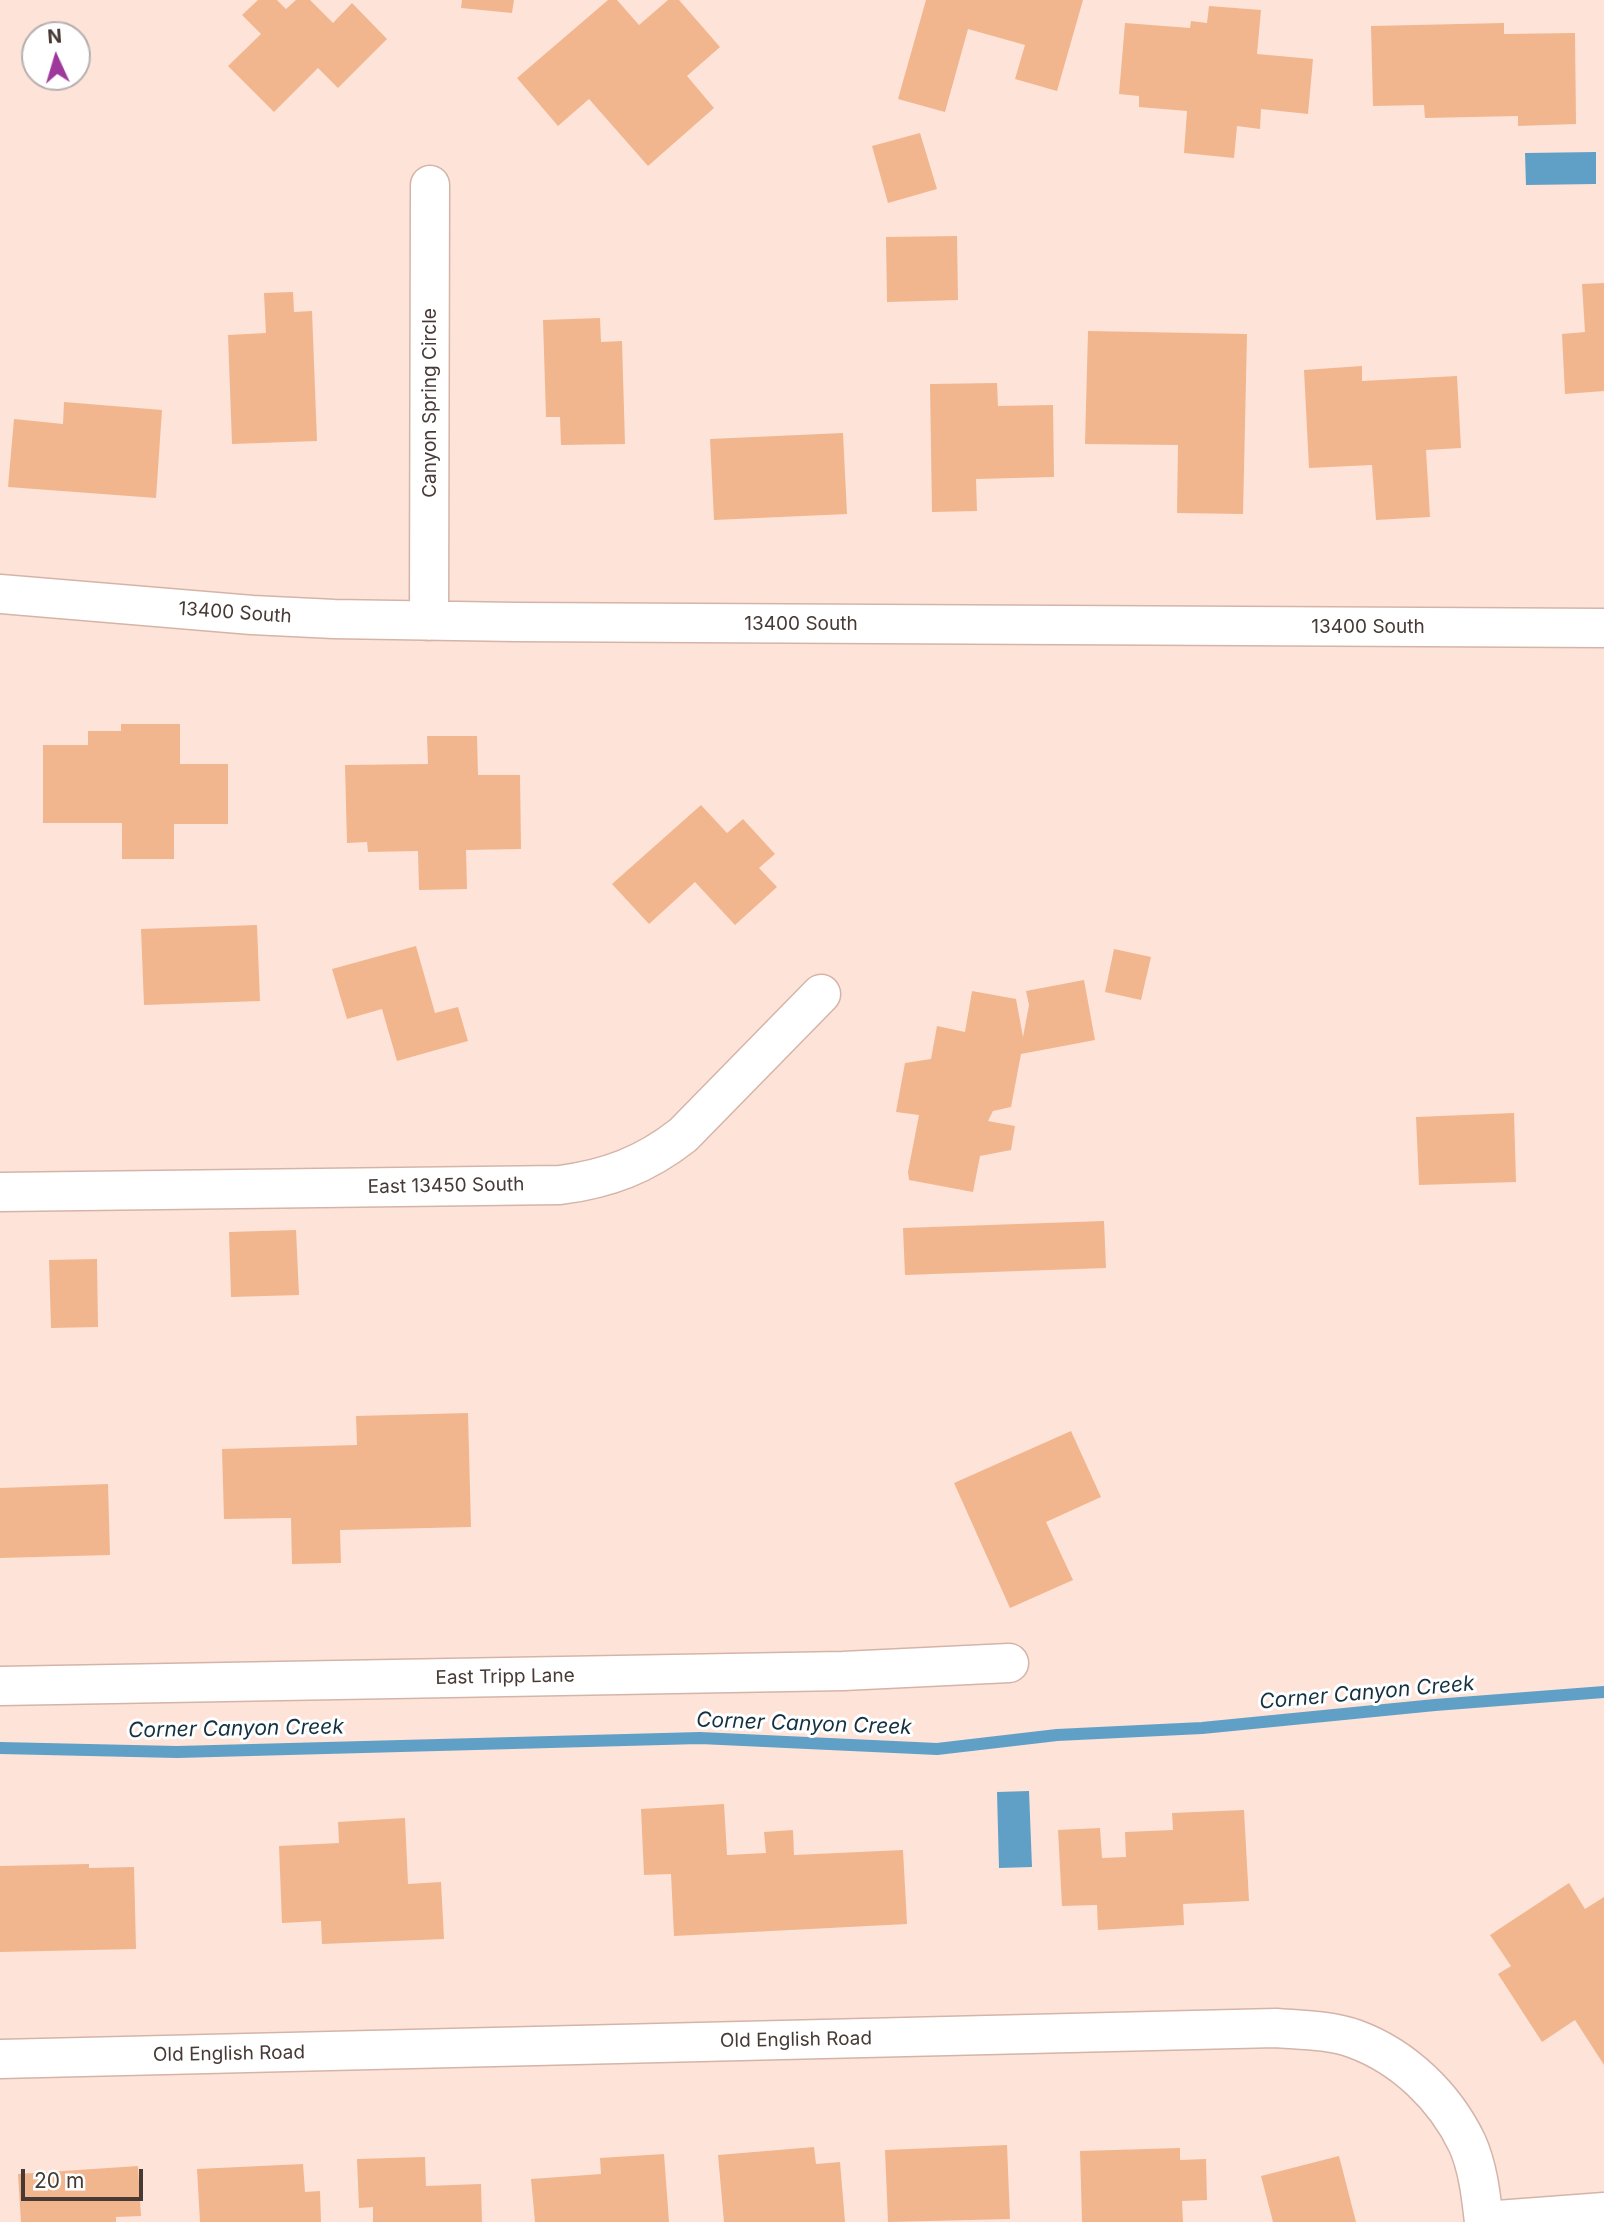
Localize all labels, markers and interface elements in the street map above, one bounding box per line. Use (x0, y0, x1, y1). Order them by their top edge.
north arrow (21, 21, 91, 91)
text: N (47, 25, 63, 49)
street label: Canyon Spring Circle (419, 308, 441, 498)
street label: 13400 South (178, 598, 292, 628)
street label: 13400 South (744, 613, 858, 635)
street label: 13400 South (1311, 616, 1425, 638)
street label: East 13450 South (368, 1173, 524, 1199)
street label: East Tripp Lane (435, 1664, 575, 1690)
water label: Corner Canyon Creek (1258, 1671, 1476, 1715)
water label: Corner Canyon Creek (696, 1708, 912, 1740)
water label: Corner Canyon Creek (128, 1715, 344, 1743)
street label: Old English Road (720, 2027, 872, 2053)
street label: Old English Road (153, 2041, 305, 2067)
scale bar (24, 2156, 147, 2200)
text: 20 m (34, 2168, 84, 2193)

